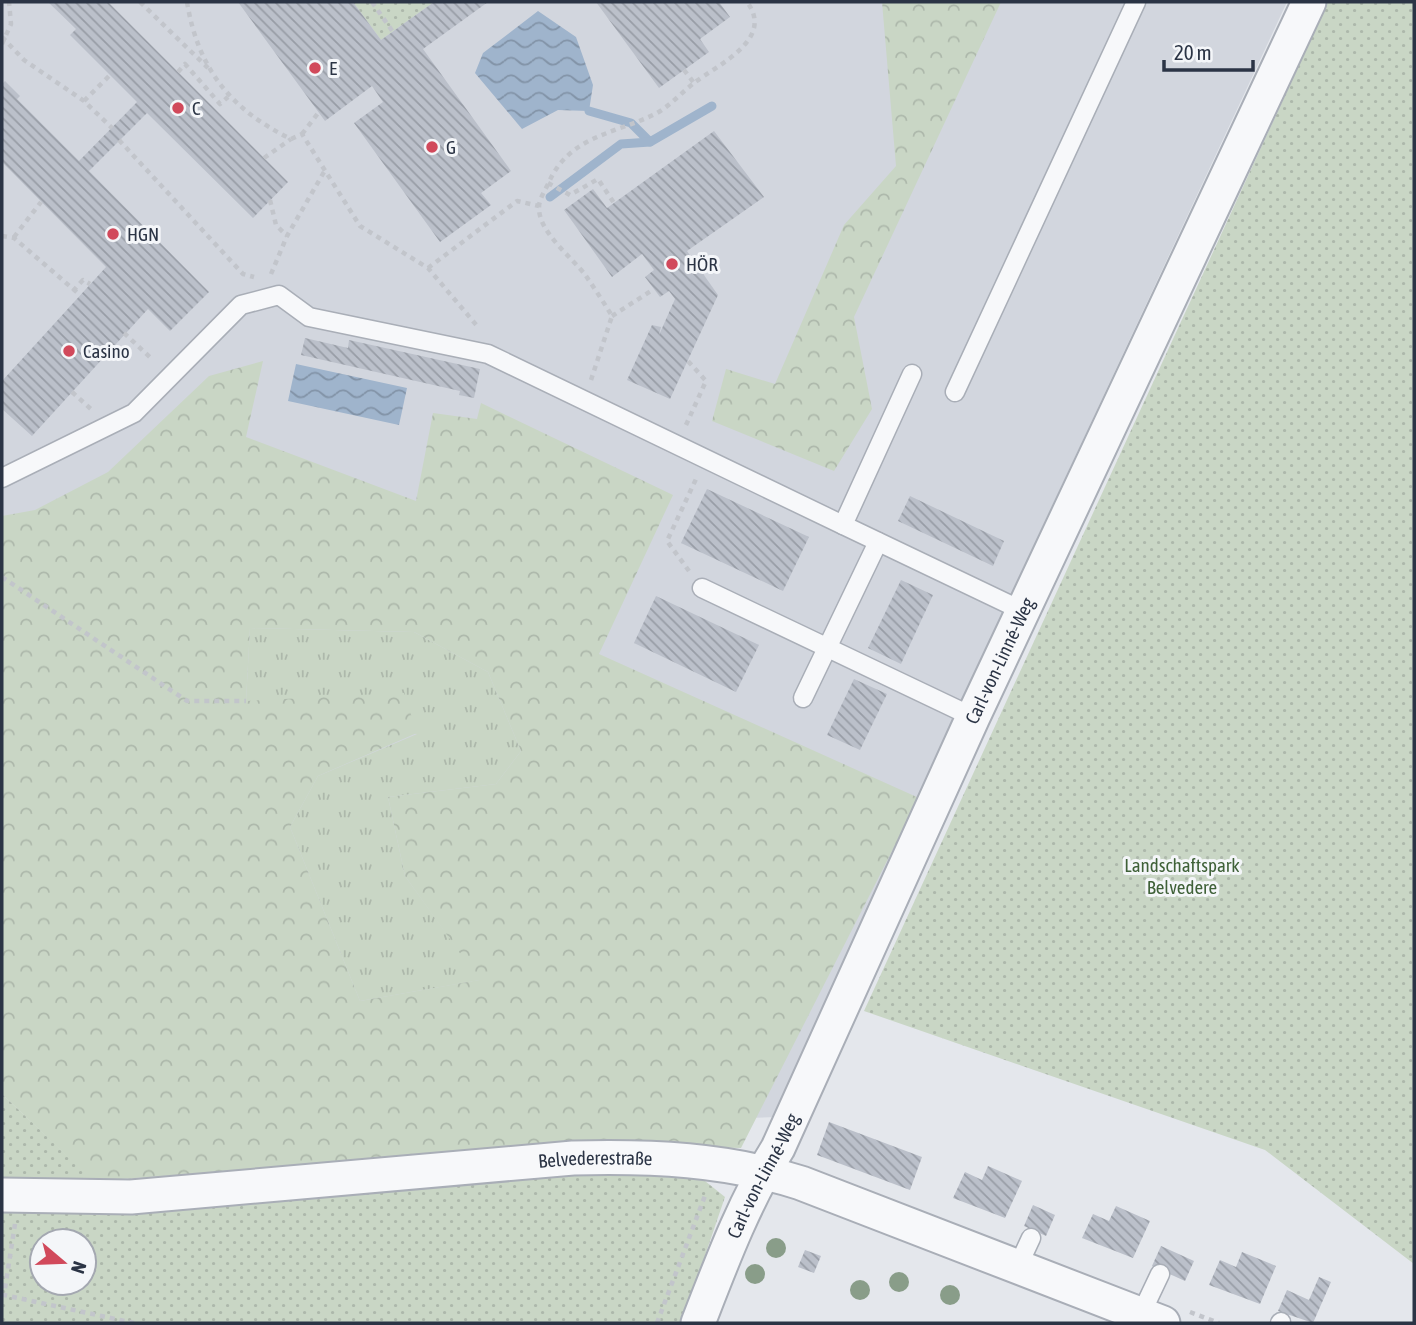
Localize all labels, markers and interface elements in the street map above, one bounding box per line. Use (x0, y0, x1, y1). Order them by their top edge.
scale bar (1164, 28, 1253, 72)
text: 20 m (1174, 40, 1212, 64)
place label: E (329, 57, 337, 79)
marker: E (307, 60, 323, 76)
place label: C (192, 97, 201, 119)
marker: C (170, 100, 186, 116)
place label: G (446, 136, 456, 158)
marker: G (424, 139, 440, 155)
place label: HGN (127, 223, 159, 245)
marker: HGN (105, 226, 121, 242)
place label: HÖR (686, 253, 718, 275)
marker: HÖR (664, 256, 680, 272)
place label: Casino (83, 340, 130, 362)
marker: Casino (61, 343, 77, 359)
street label: Carl-von-Linné-Weg (960, 593, 1039, 727)
park label: Landschaftspark Belvedere (1124, 854, 1240, 898)
street label: Carl-von-Linné-Weg (722, 1109, 804, 1242)
street label: Belvederestraße (537, 1146, 653, 1172)
north arrow (28, 1227, 98, 1297)
text: N (67, 1259, 91, 1276)

